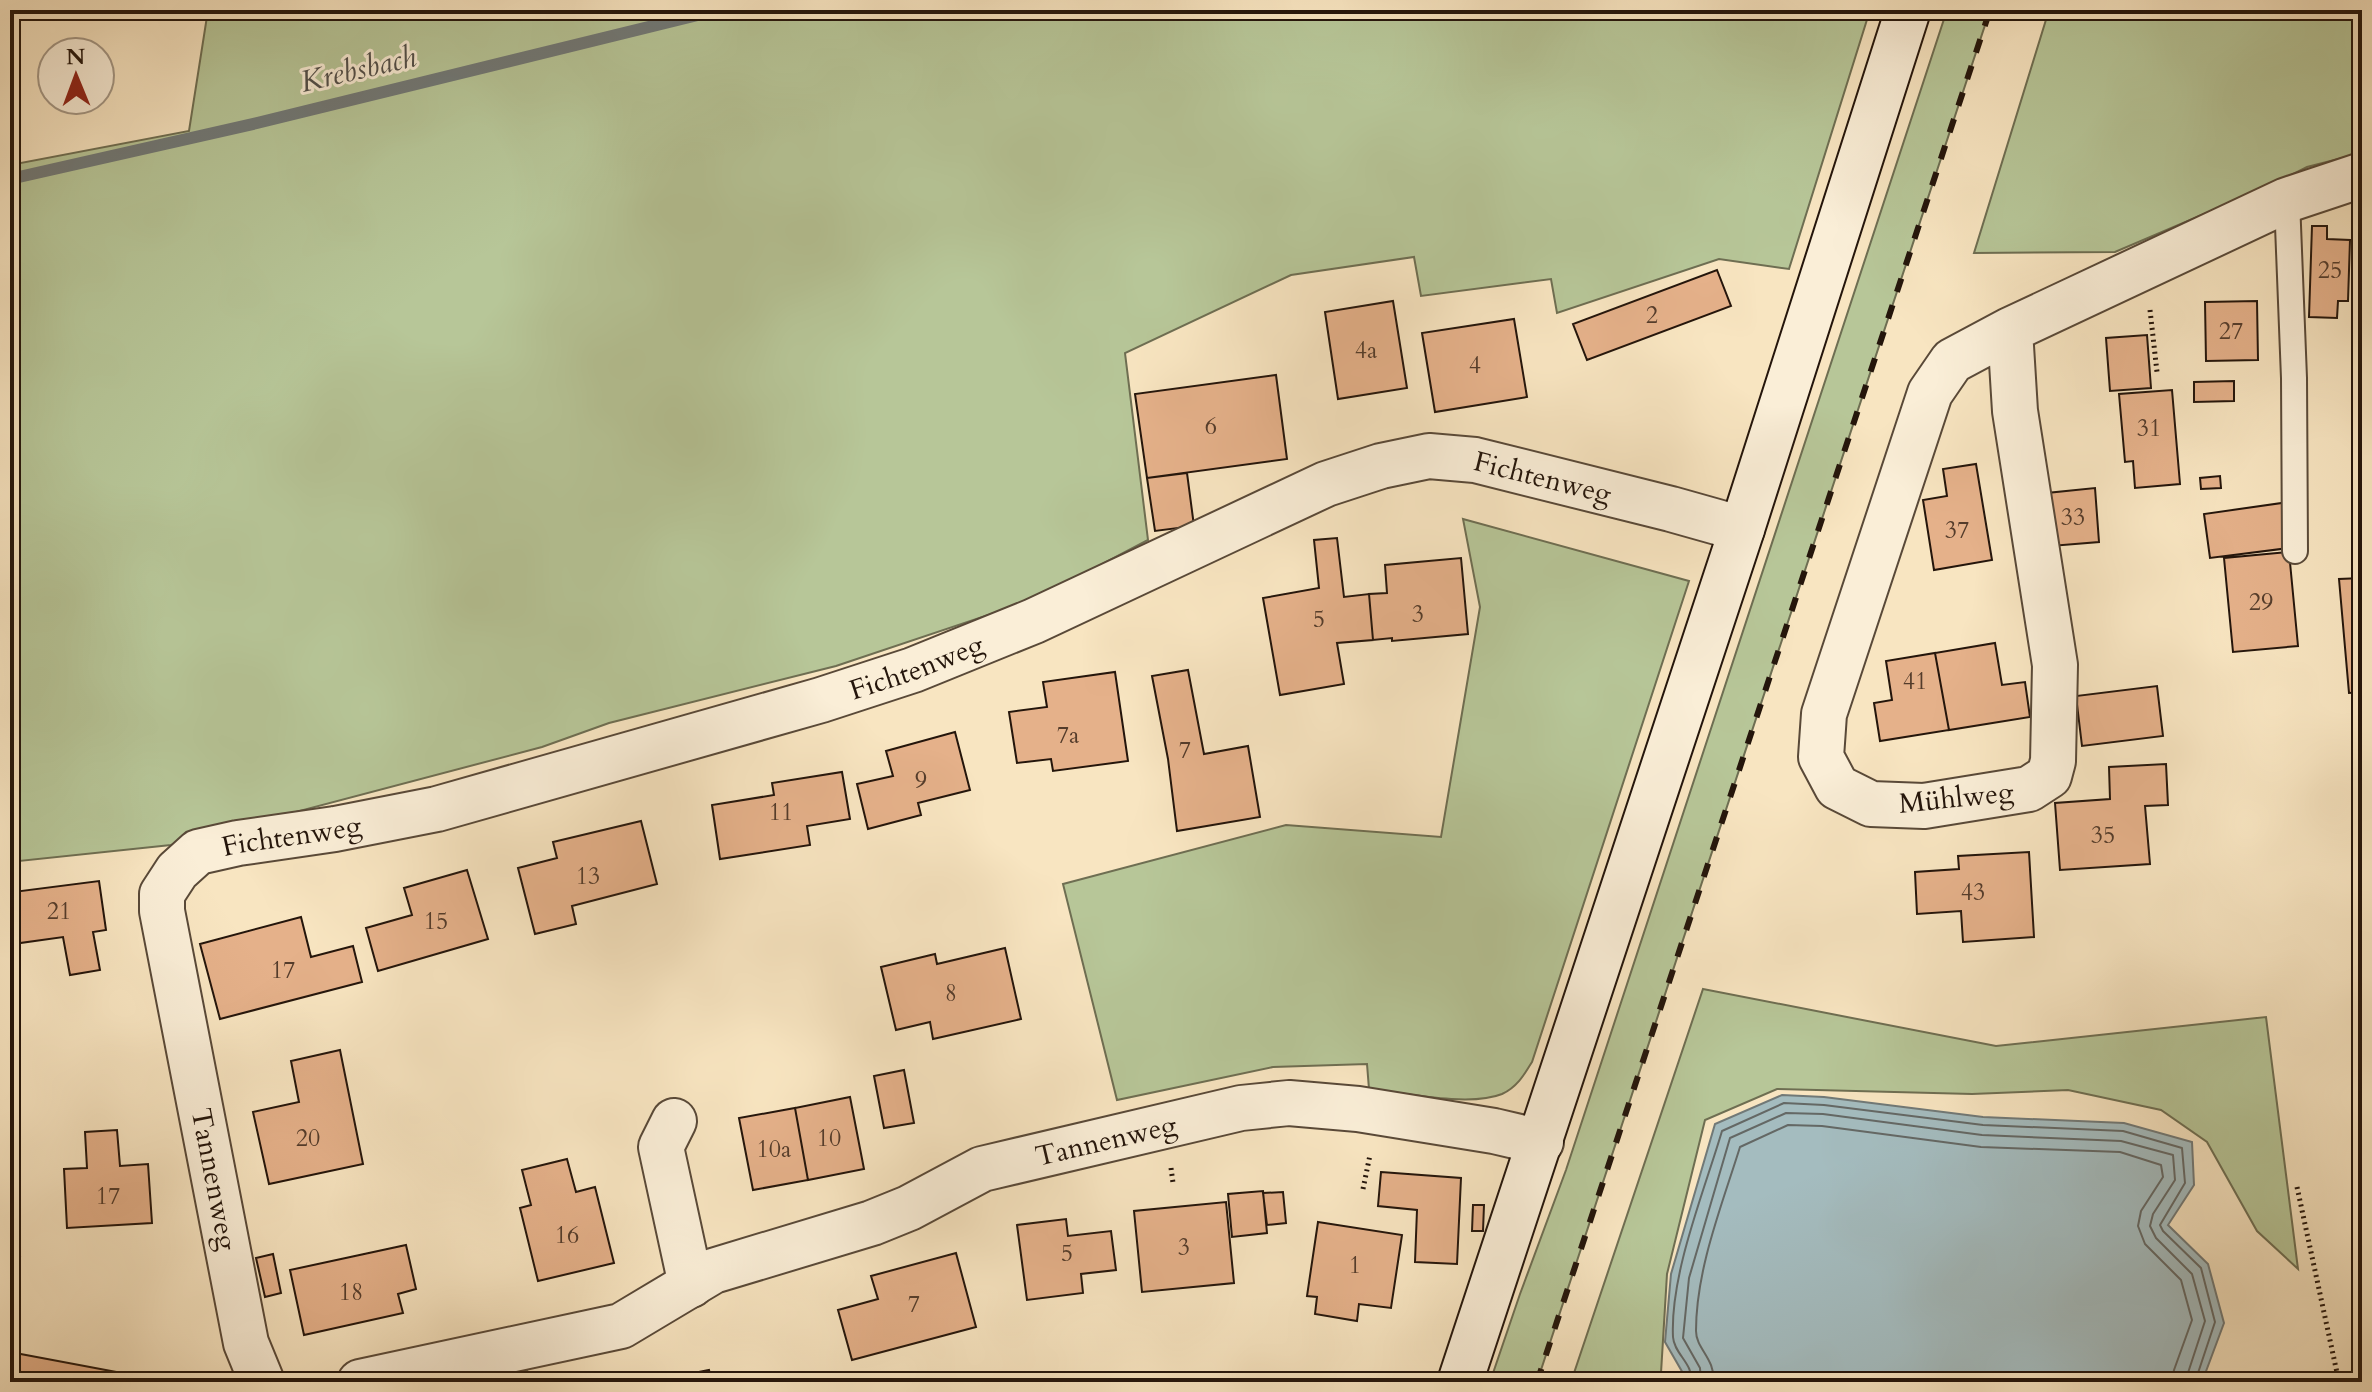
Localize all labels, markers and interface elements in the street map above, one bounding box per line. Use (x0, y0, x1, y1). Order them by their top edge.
north arrow (36, 36, 116, 116)
water label: Krebsbach (296, 36, 421, 103)
text: N (66, 42, 85, 72)
house number: 25 (2318, 254, 2342, 287)
house number: 2 (1646, 299, 1658, 332)
house number: 27 (2219, 315, 2243, 348)
house number: 4a (1355, 334, 1378, 367)
house number: 4 (1469, 349, 1481, 382)
house number: 6 (1205, 410, 1217, 443)
house number: 31 (2137, 412, 2161, 445)
street label: Fichtenweg (1470, 442, 1616, 513)
house number: 33 (2061, 501, 2085, 534)
house number: 37 (1945, 514, 1969, 547)
house number: 29 (2249, 586, 2273, 619)
house number: 3 (1412, 598, 1424, 631)
house number: 5 (1313, 603, 1325, 636)
street label: Fichtenweg (845, 625, 990, 710)
house number: 41 (1903, 665, 1927, 698)
house number: 7a (1057, 719, 1080, 752)
house number: 7 (1179, 734, 1191, 767)
house number: 9 (915, 764, 927, 797)
street label: Mühlweg (1897, 773, 2016, 823)
house number: 11 (769, 796, 793, 829)
street label: Fichtenweg (218, 806, 365, 866)
house number: 35 (2091, 819, 2115, 852)
house number: 13 (576, 860, 600, 893)
house number: 43 (1961, 876, 1985, 909)
house number: 21 (47, 895, 71, 928)
house number: 15 (424, 905, 448, 938)
house number: 17 (271, 954, 295, 987)
house number: 8 (945, 977, 957, 1010)
street label: Tannenweg (182, 1105, 246, 1254)
street label: Tannenweg (1031, 1106, 1181, 1176)
house number: 20 (296, 1122, 320, 1155)
house number: 10 (817, 1122, 841, 1155)
house number: 10a (757, 1133, 792, 1166)
house number: 17 (96, 1180, 120, 1213)
house number: 16 (555, 1219, 579, 1252)
house number: 3 (1178, 1231, 1190, 1264)
house number: 5 (1061, 1237, 1073, 1270)
house number: 1 (1349, 1249, 1361, 1282)
house number: 18 (339, 1276, 363, 1309)
house number: 7 (908, 1288, 920, 1321)

